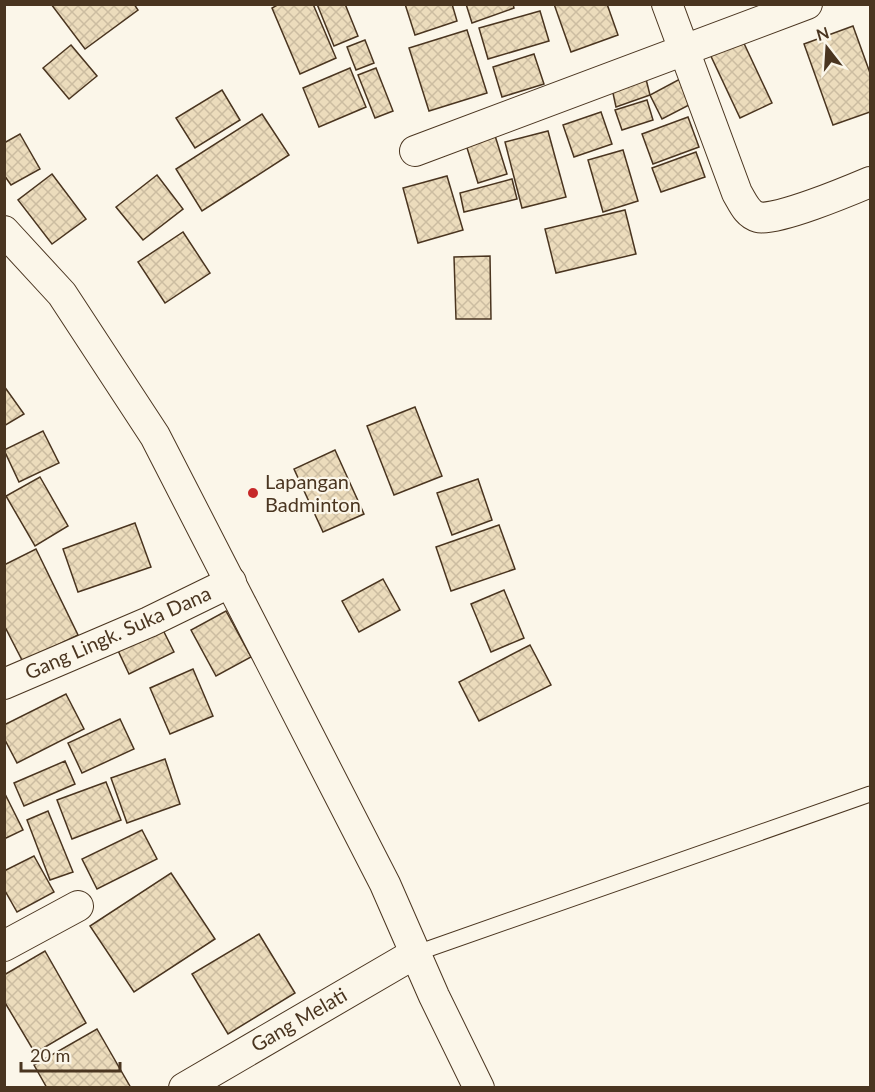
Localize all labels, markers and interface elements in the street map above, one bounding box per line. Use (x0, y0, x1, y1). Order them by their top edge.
north arrow (797, 18, 857, 78)
text: N (814, 22, 831, 44)
place label: Lapangan Badminton (265, 469, 361, 516)
marker: Lapangan Badminton (246, 486, 260, 500)
street label: Gang Lingk. Suka Dana (21, 580, 214, 684)
street label: Gang Melati (246, 982, 351, 1056)
scale bar (21, 1035, 120, 1073)
text: 20 m (30, 1044, 70, 1066)

